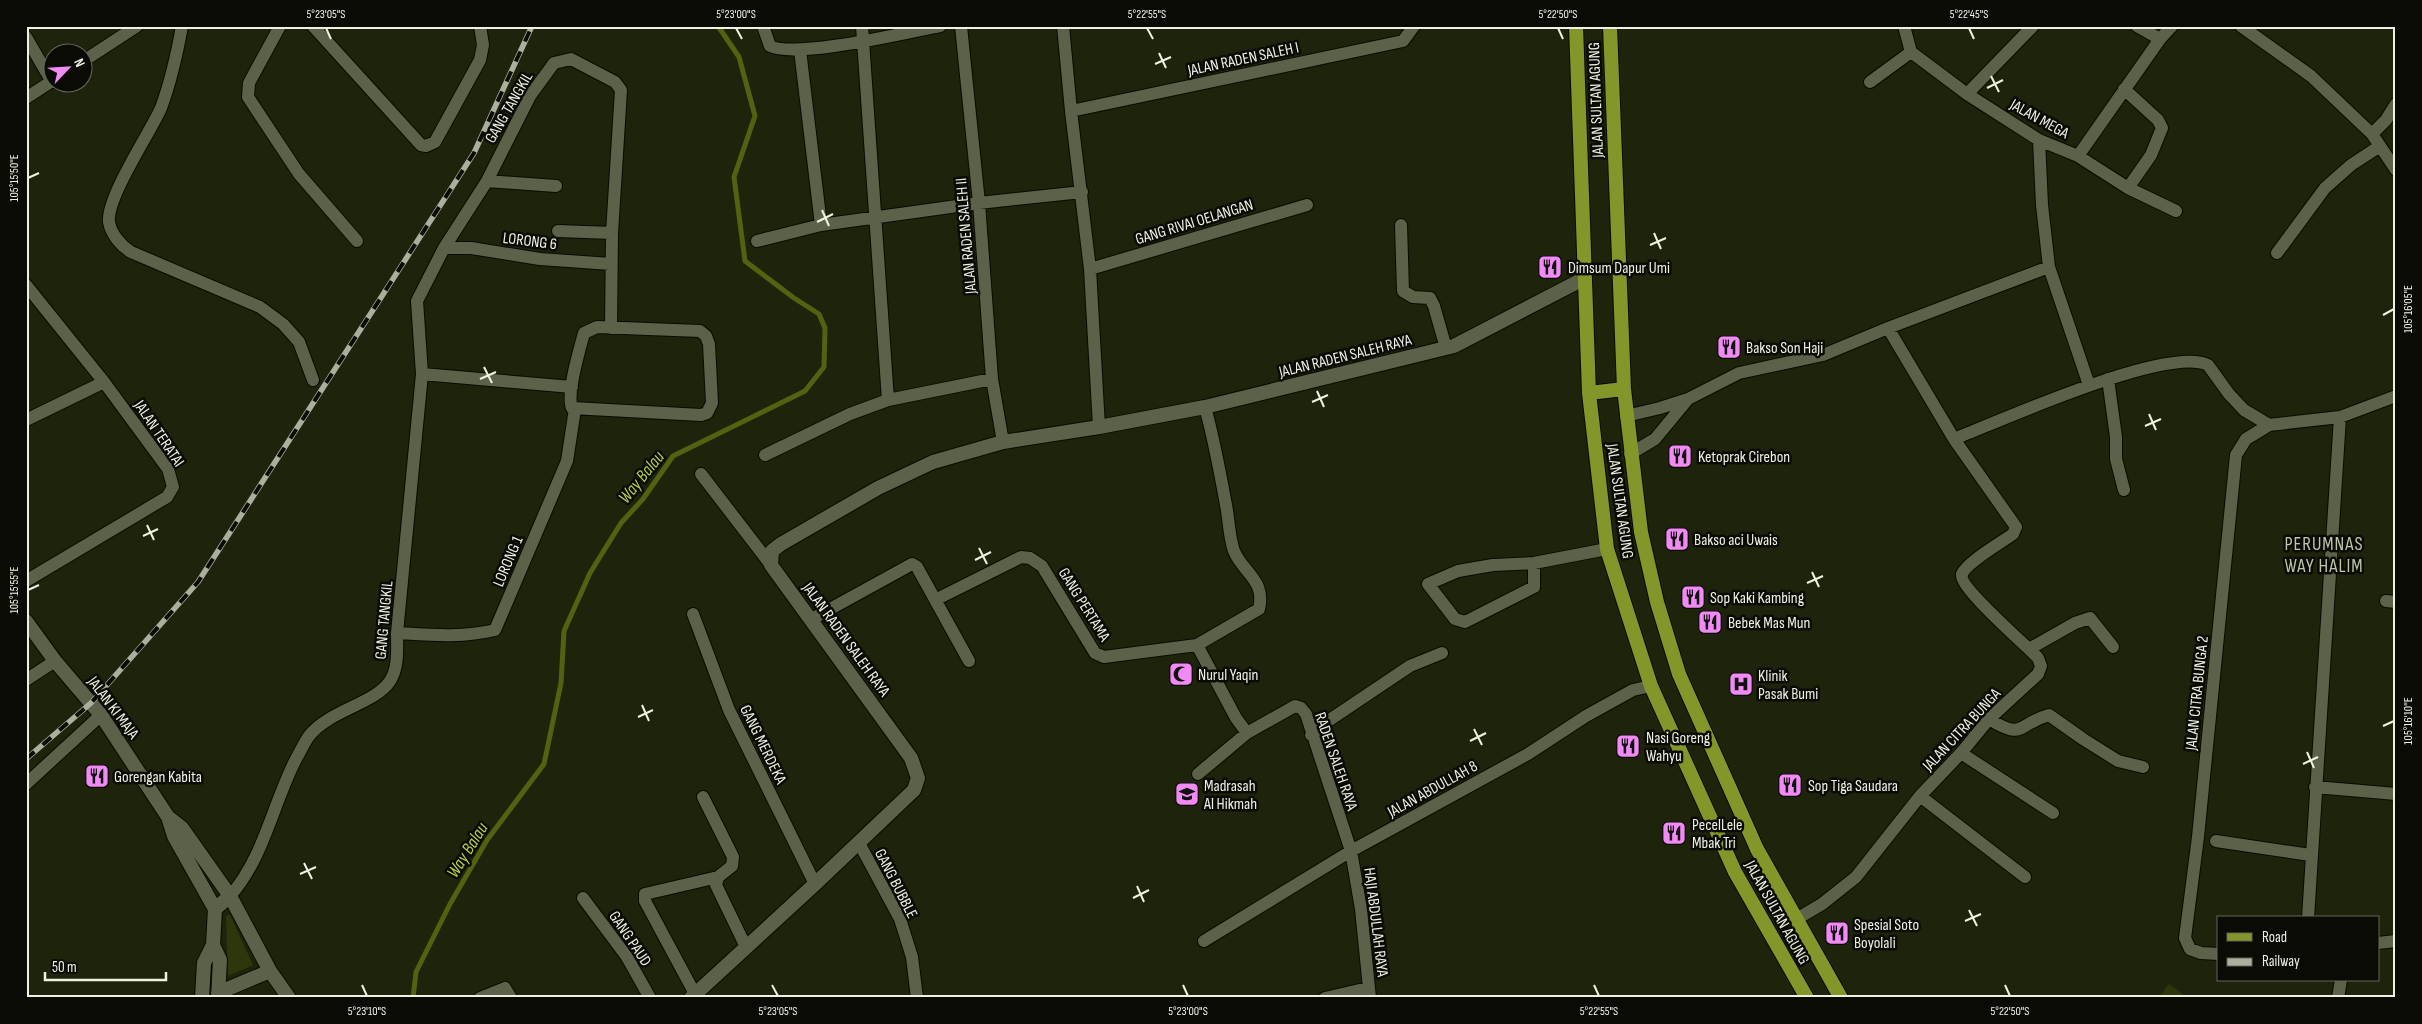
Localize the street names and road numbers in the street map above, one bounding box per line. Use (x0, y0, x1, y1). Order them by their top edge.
street label: JALAN RADEN SALEH I (1185, 38, 1301, 81)
street label: JALAN SULTAN AGUNG (1585, 42, 1608, 159)
street label: GANG TANGKIL (481, 69, 537, 147)
street label: JALAN MEGA (2006, 95, 2072, 143)
street label: JALAN RADEN SALEH II (952, 177, 981, 296)
street label: GANG RIVAI OELANGAN (1133, 195, 1256, 249)
street label: LORONG 6 (502, 229, 558, 254)
street label: JALAN RADEN SALEH RAYA (1276, 331, 1414, 382)
street label: JALAN TERATAI (129, 396, 188, 471)
street label: JALAN SULTAN AGUNG (1602, 442, 1637, 560)
street label: LORONG 1 (489, 533, 528, 590)
street label: GANG PERTAMA (1054, 565, 1114, 645)
street label: JALAN RADEN SALEH RAYA (797, 578, 894, 701)
street label: GANG TANGKIL (372, 580, 397, 660)
street label: JALAN CITRA BUNGA 2 (2182, 635, 2213, 752)
street label: JALAN KI MAJA (83, 672, 143, 743)
street label: JALAN CITRA BUNGA (1918, 685, 2005, 776)
street label: GANG MERDEKA (735, 702, 790, 787)
street label: RADEN SALEH RAYA (1310, 710, 1361, 813)
street label: JALAN ABDULLAH 8 (1383, 757, 1481, 822)
street label: GANG BUBBLE (870, 846, 921, 922)
street label: JALAN SULTAN AGUNG (1740, 857, 1813, 968)
street label: HAJI ABDULLAH RAYA (1359, 867, 1392, 978)
street label: GANG PAUD (604, 908, 655, 970)

